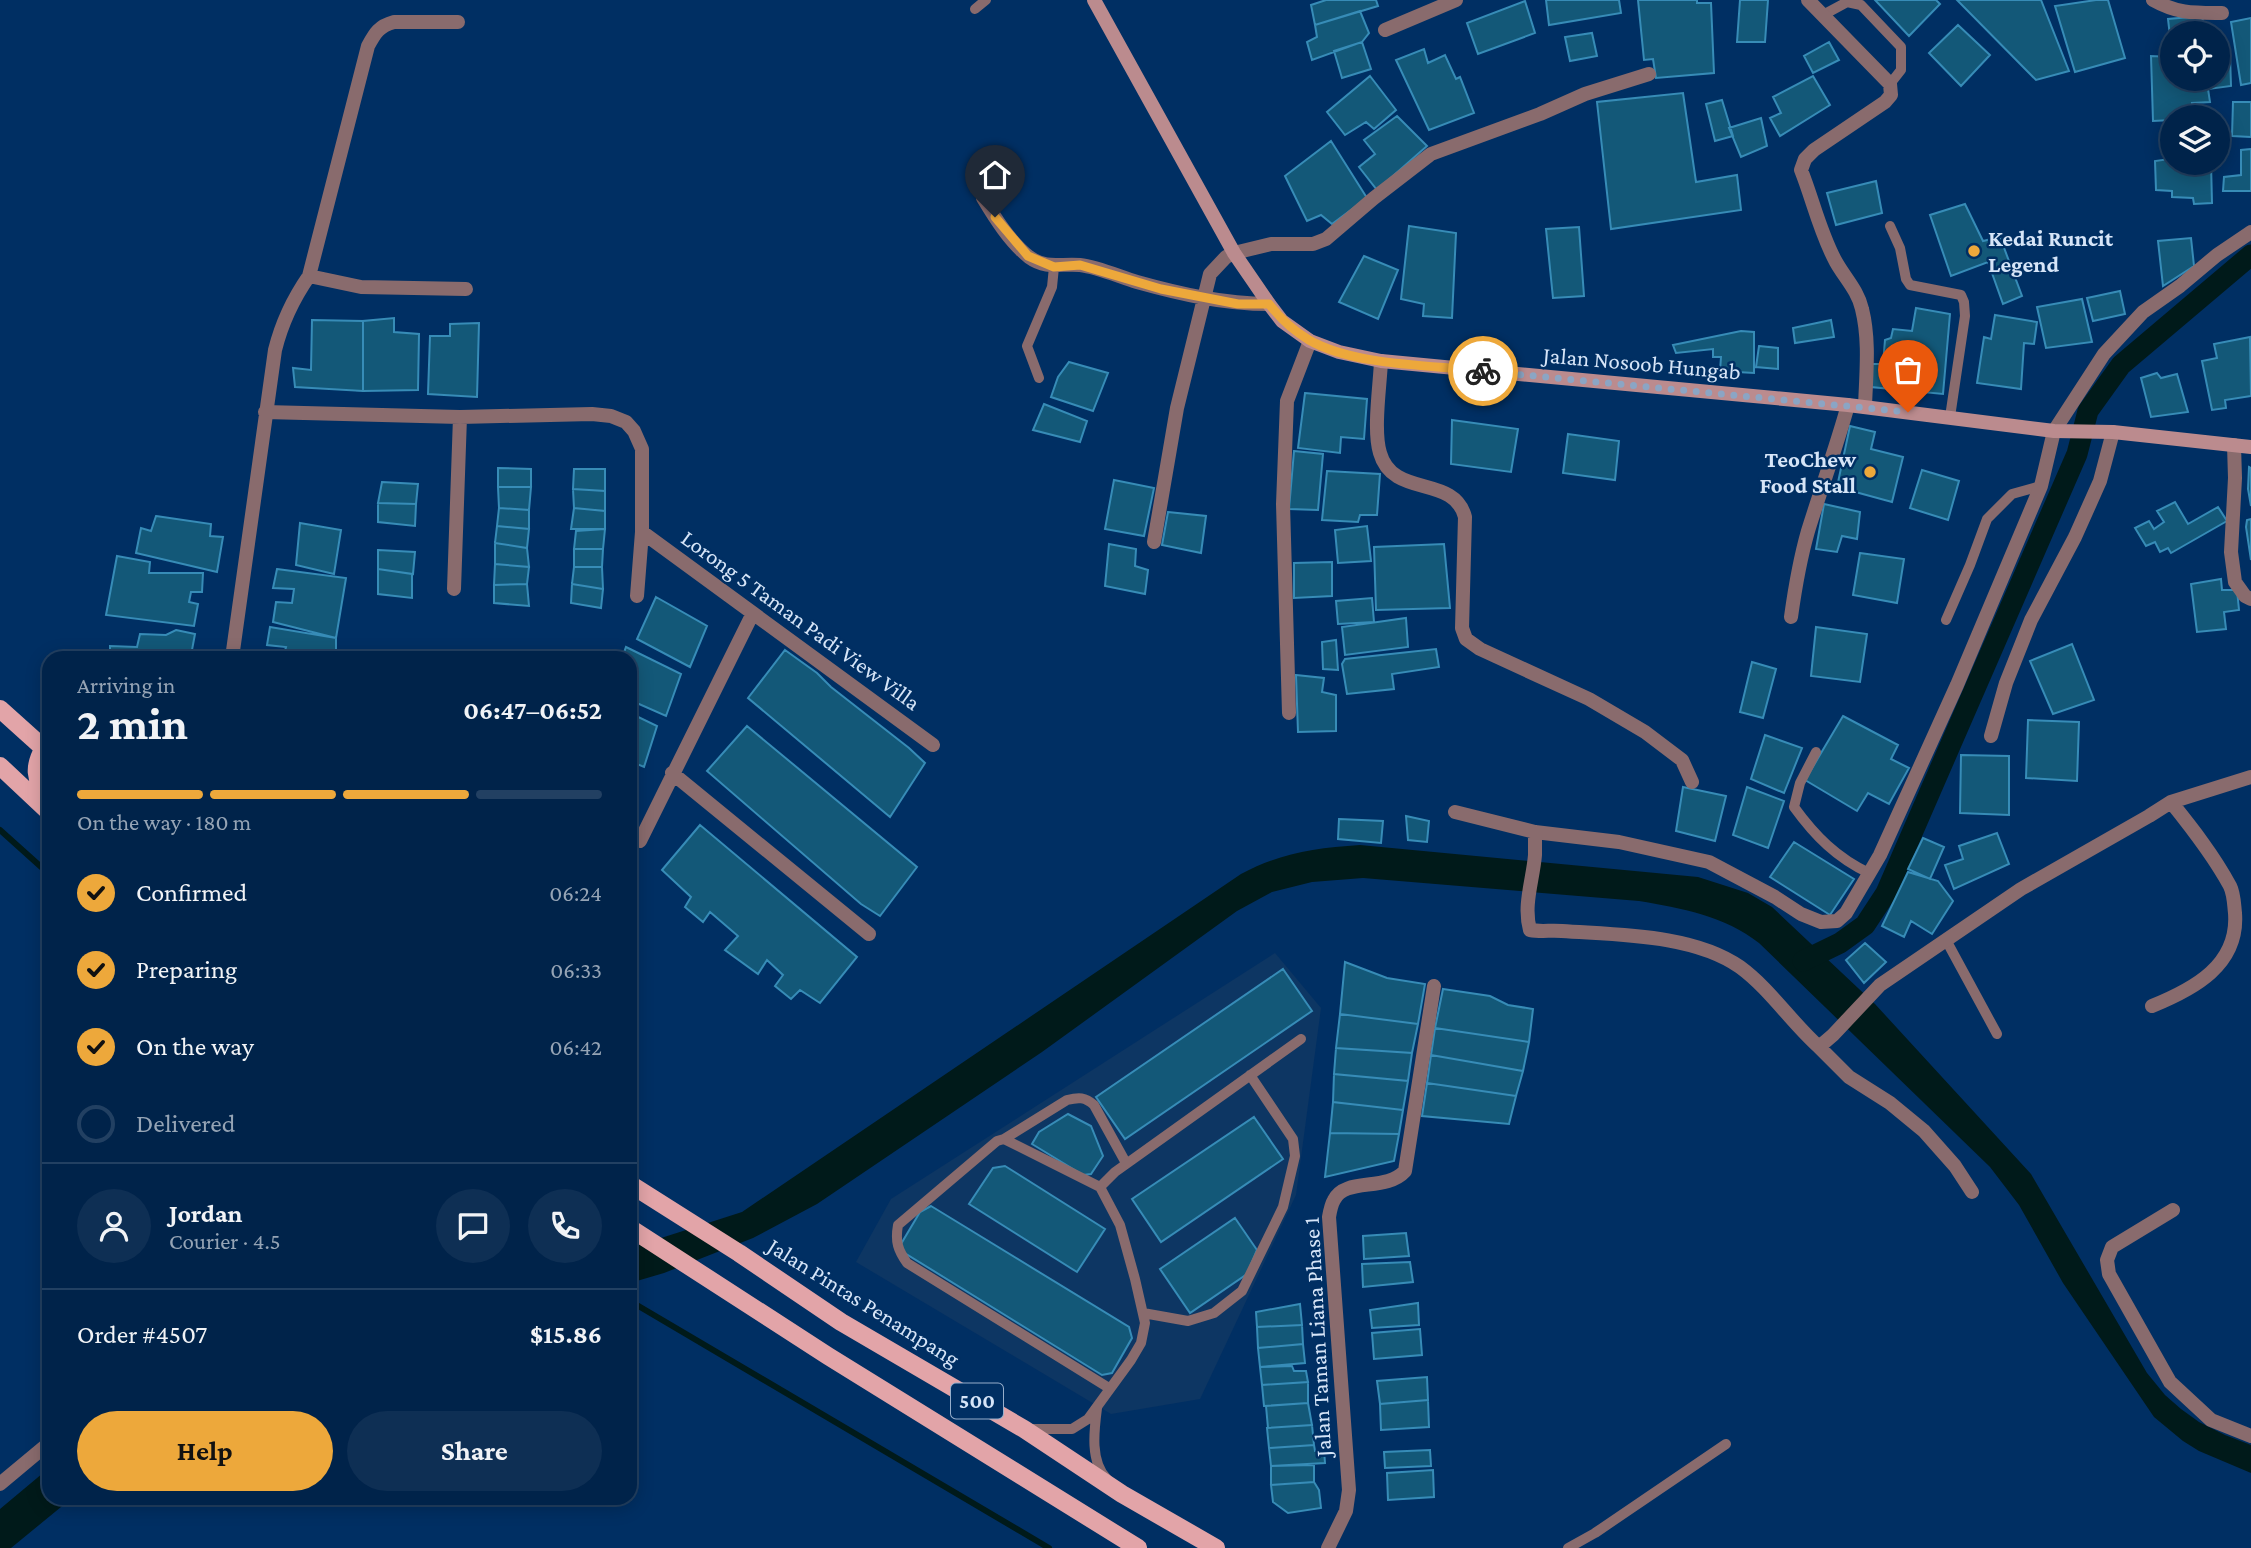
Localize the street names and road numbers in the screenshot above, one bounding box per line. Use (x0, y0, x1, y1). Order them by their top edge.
street label: Jalan Nosoob Hungab (1540, 341, 1742, 385)
street label: Lorong 5 Taman Padi View Villa (676, 525, 926, 716)
street label: Jalan Taman Liana Phase 1 (1298, 1216, 1336, 1460)
street label: Jalan Pintas Penampang (762, 1231, 965, 1372)
road number: 500 (951, 1384, 1003, 1418)

